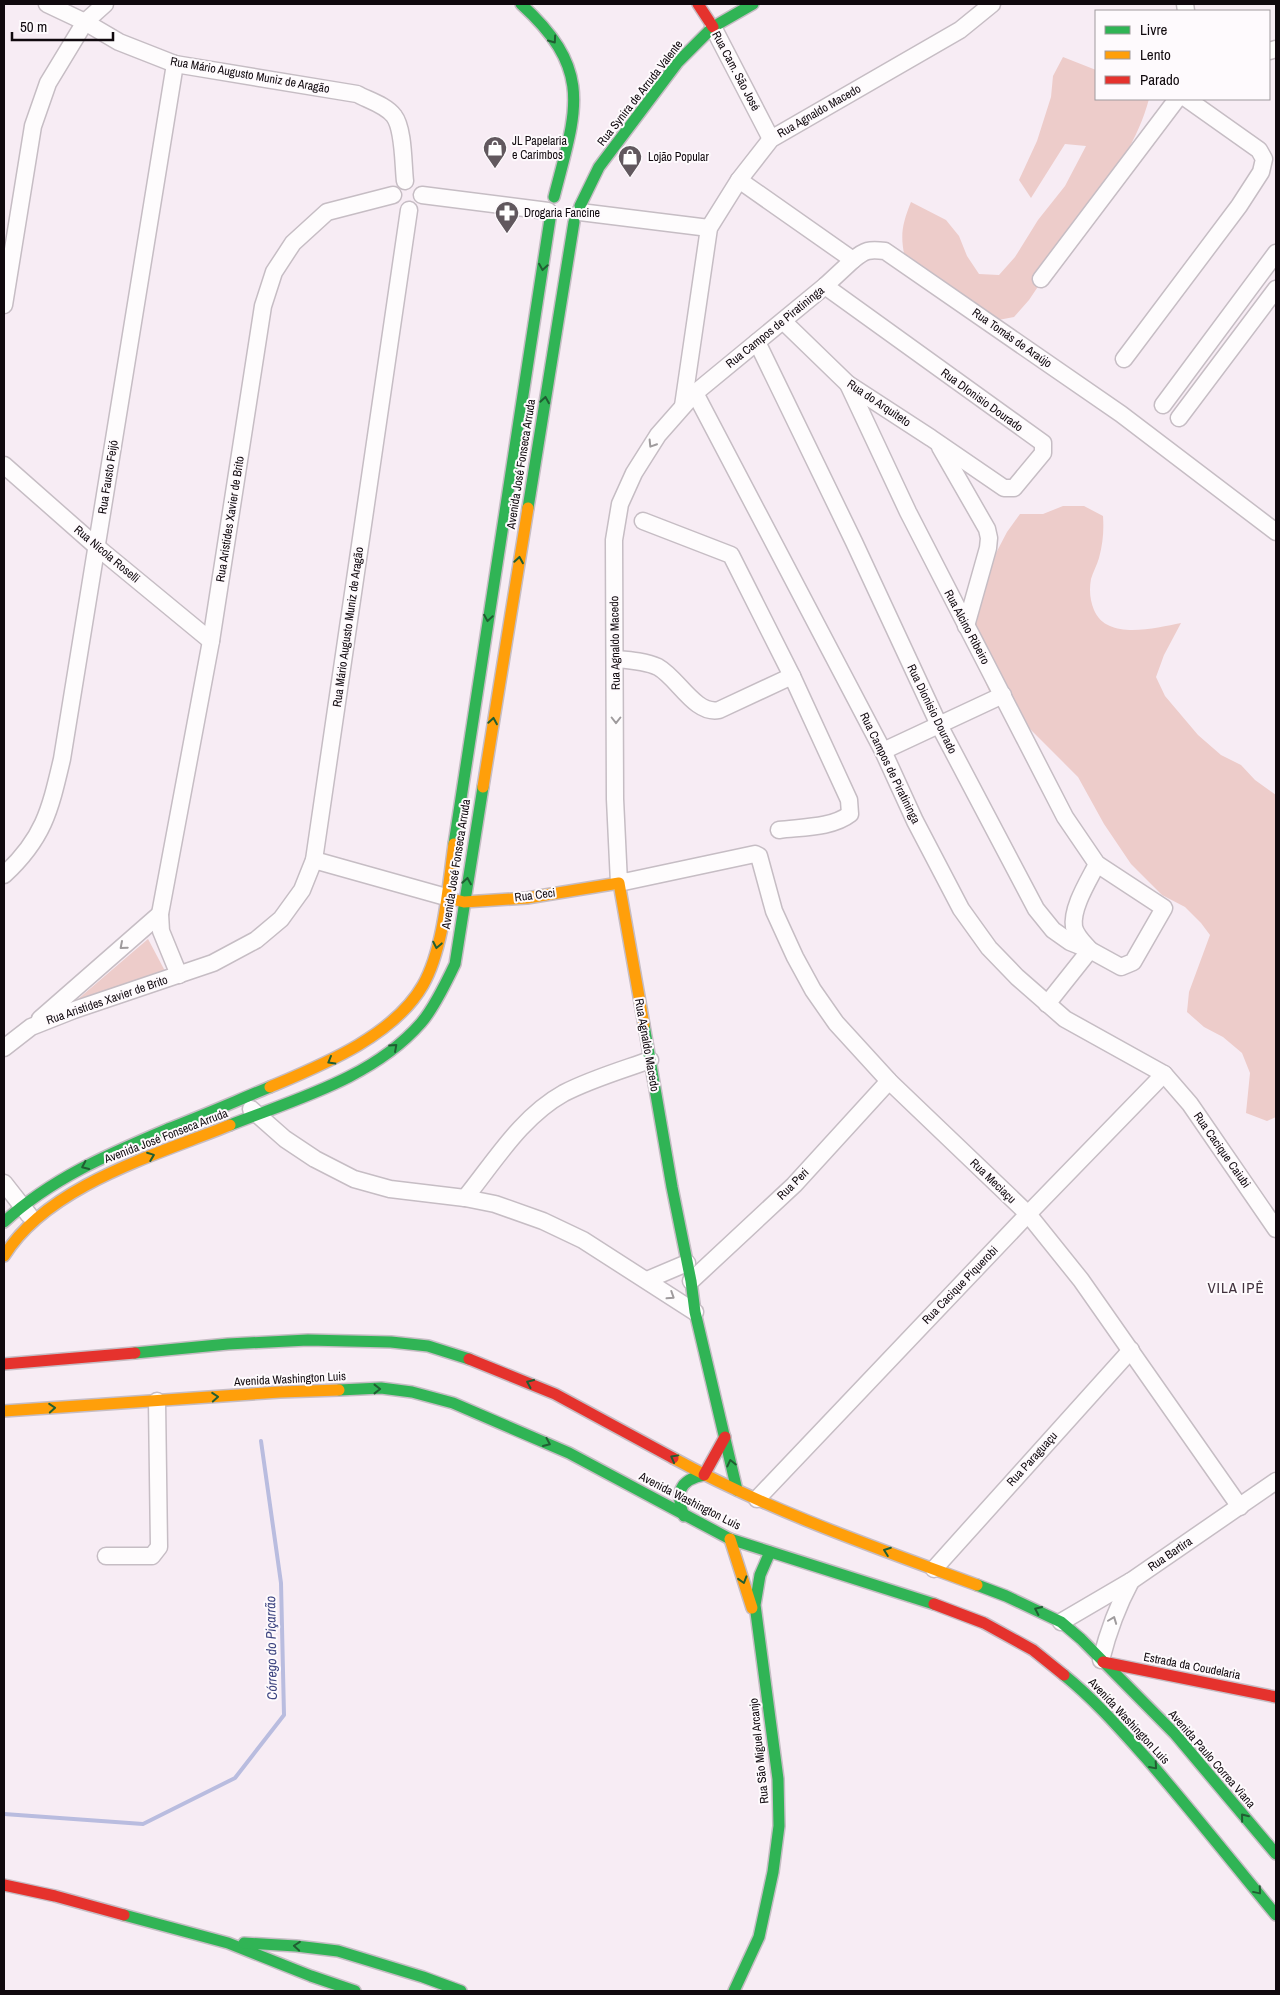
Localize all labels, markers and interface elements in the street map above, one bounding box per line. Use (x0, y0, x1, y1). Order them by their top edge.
scale bar (12, 10, 114, 42)
legend (1095, 10, 1270, 100)
text: 50 m (20, 16, 47, 37)
text: Livre (1140, 19, 1168, 40)
street label: Rua Cam. São José (708, 28, 764, 114)
one-way arrow (547, 34, 556, 44)
street label: Rua Synira de Arruda Valente (594, 37, 686, 149)
text: Lento (1140, 44, 1171, 65)
street label: Rua Mário Augusto Muniz de Aragão (169, 53, 331, 97)
text: Parado (1140, 69, 1180, 90)
street label: Rua Agnaldo Macedo (774, 81, 864, 141)
place label: JL Papelaria e Carimbos (512, 133, 567, 163)
shop icon: JL Papelaria e Carimbos (482, 135, 508, 169)
shop icon: Lojão Popular (617, 144, 643, 178)
place label: Lojão Popular (648, 149, 709, 165)
pharmacy icon: Drogaria Fancine (494, 200, 520, 234)
place label: Drogaria Fancine (524, 205, 600, 221)
one-way arrow (538, 264, 549, 272)
street label: Rua Campos de Piratininga (723, 282, 828, 372)
street label: Rua Tomás de Araújo (969, 305, 1055, 371)
street label: Rua DIonisio Dourado (938, 365, 1026, 435)
street label: Rua do Arquiteto (844, 376, 914, 430)
one-way arrow (540, 395, 550, 404)
street label: Avenida José Fonseca Arruda (503, 397, 539, 531)
street label: Rua Fausto Feijó (94, 439, 122, 515)
one-way arrow (649, 439, 659, 448)
street label: Rua Aristides Xavier de Brito (212, 455, 248, 583)
street label: Rua Nicola Roselli (71, 522, 143, 586)
street label: Rua Mário Augusto Muniz de Aragão (329, 546, 367, 708)
one-way arrow (514, 556, 524, 565)
street label: Rua Alcino Ribeiro (941, 587, 993, 667)
street label: Rua Agnaldo Macedo (606, 596, 624, 690)
one-way arrow (484, 614, 494, 623)
street label: Rua Dionisio Dourado (903, 661, 961, 757)
street label: Rua Campos de Piratininga (856, 710, 924, 827)
one-way arrow (488, 716, 498, 725)
one-way arrow (611, 717, 621, 725)
street label: Avenida José Fonseca Arruda (438, 797, 474, 931)
one-way arrow (462, 877, 472, 885)
street label: Rua Ceci (514, 885, 556, 905)
one-way arrow (120, 940, 129, 949)
one-way arrow (433, 941, 443, 950)
street label: Rua Aristides Xavier de Brito (44, 972, 170, 1028)
street label: Rua Agnaldo Macedo (631, 997, 663, 1093)
one-way arrow (389, 1044, 398, 1053)
one-way arrow (328, 1054, 337, 1064)
street label: Avenida José Fonseca Arruda (101, 1105, 231, 1167)
street label: Rua Cacique Caiubi (1190, 1109, 1254, 1191)
one-way arrow (146, 1152, 155, 1162)
street label: Rua Meciaçu (967, 1155, 1019, 1207)
one-way arrow (81, 1159, 90, 1170)
street label: Rua Peri (774, 1165, 812, 1203)
street label: Rua Cacique Piquerobi (919, 1242, 1001, 1328)
district label: VILA IPÊ (1207, 1277, 1265, 1298)
one-way arrow (665, 1290, 674, 1299)
street label: Avenida Washington Luis (233, 1368, 347, 1390)
one-way arrow (526, 1378, 535, 1389)
one-way arrow (374, 1384, 381, 1394)
one-way arrow (211, 1391, 219, 1402)
one-way arrow (49, 1402, 57, 1413)
street label: Rua Paraguaçu (1003, 1428, 1061, 1490)
one-way arrow (542, 1437, 551, 1448)
one-way arrow (670, 1454, 679, 1464)
one-way arrow (726, 1459, 737, 1468)
street label: Avenida Washington Luis (636, 1468, 744, 1534)
street label: Rua Bartira (1145, 1533, 1196, 1575)
one-way arrow (883, 1547, 891, 1557)
one-way arrow (738, 1575, 748, 1583)
water label: Córrego do Piçarrão (261, 1596, 281, 1700)
one-way arrow (1034, 1606, 1043, 1617)
one-way arrow (1107, 1616, 1117, 1624)
street label: Estrada da Coudelaria (1142, 1649, 1242, 1683)
street label: Avenida Washington Luis (1084, 1674, 1173, 1768)
street label: Rua São Miguel Arcanjo (745, 1697, 773, 1805)
street label: Avenida Paulo Correa Viana (1164, 1706, 1259, 1812)
one-way arrow (1148, 1761, 1157, 1770)
one-way arrow (1242, 1814, 1250, 1823)
one-way arrow (1252, 1886, 1261, 1895)
one-way arrow (293, 1941, 301, 1952)

